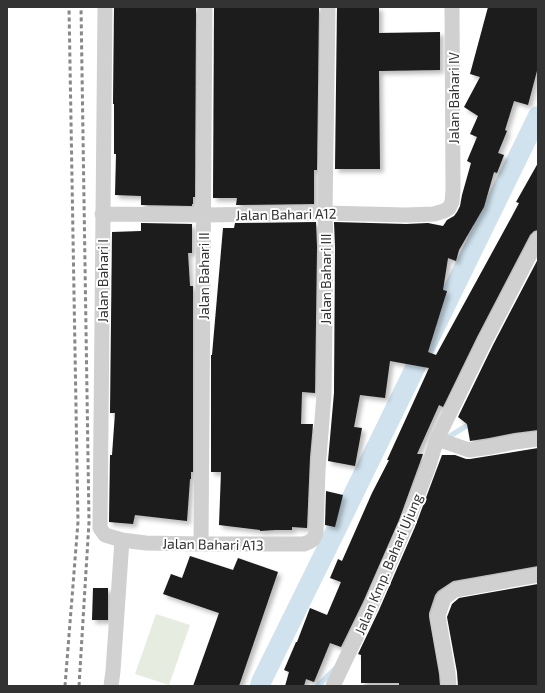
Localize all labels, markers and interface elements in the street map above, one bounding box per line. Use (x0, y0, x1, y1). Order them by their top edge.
street label: Jalan Bahari IV (445, 51, 462, 144)
street label: Jalan Bahari A12 (235, 205, 337, 223)
street label: Jalan Bahari II (195, 232, 212, 320)
street label: Jalan Bahari III (317, 234, 334, 324)
street label: Jalan Bahari I (94, 239, 111, 323)
street label: Jalan Kmp. Bahari Ujung (351, 491, 426, 637)
street label: Jalan Bahari A13 (162, 535, 264, 553)

